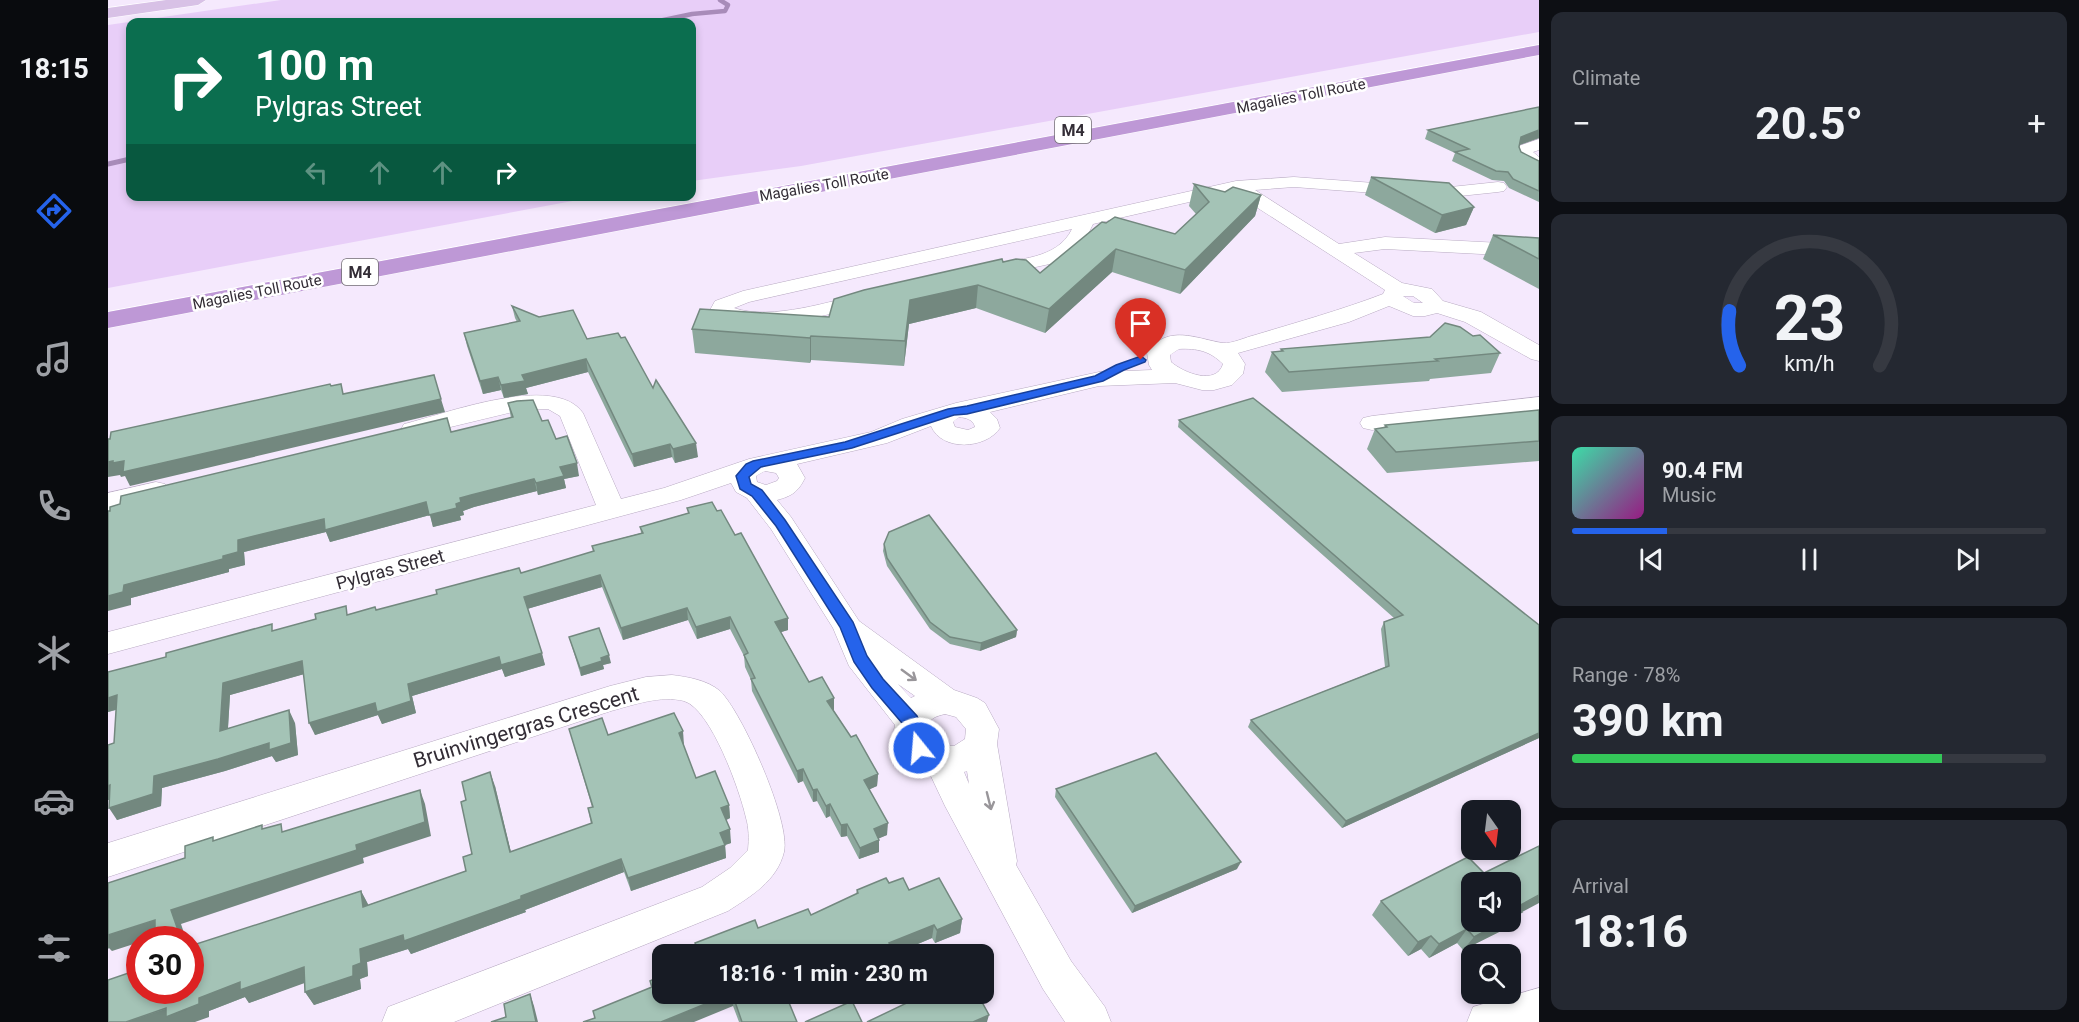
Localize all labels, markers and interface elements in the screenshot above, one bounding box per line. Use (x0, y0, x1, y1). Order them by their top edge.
text: 100 m (255, 41, 374, 90)
icon: right (156, 42, 234, 120)
text: 18:15 (19, 53, 89, 85)
text: Climate (1572, 66, 1640, 90)
street label: Magalies Toll Route (1235, 75, 1367, 117)
text: Pylgras Street (255, 91, 422, 123)
text: 20.5° (1755, 97, 1863, 150)
text: − (1572, 104, 1591, 143)
text: + (2027, 104, 2046, 143)
road number: M4 (1055, 117, 1091, 143)
icon: left (300, 156, 333, 189)
icon: ahead (363, 156, 396, 189)
icon: ahead (426, 156, 459, 189)
icon: right (489, 156, 522, 189)
street label: Magalies Toll Route (758, 165, 890, 205)
icon: directions (33, 190, 75, 232)
road number: M4 (342, 259, 378, 285)
street label: Magalies Toll Route (191, 271, 323, 313)
text: 23 (1773, 282, 1845, 355)
pin (1115, 298, 1166, 360)
icon: arrive (1124, 307, 1157, 340)
icon: music (33, 338, 75, 380)
text: km/h (1784, 351, 1834, 376)
text: 90.4 FM (1662, 458, 1743, 483)
text: Music (1662, 483, 1716, 507)
icon: phone (33, 485, 75, 527)
icon: previous (1635, 543, 1668, 576)
icon: pause (1793, 543, 1826, 576)
icon: next (1951, 543, 1984, 576)
street label: Pylgras Street (334, 544, 447, 594)
icon: climate (33, 632, 75, 674)
text: Range · 78% (1572, 663, 1680, 687)
one-way arrow (901, 669, 917, 681)
street label: Bruinvingergras Crescent (410, 681, 642, 773)
text: 390 km (1572, 694, 1724, 747)
position arrow (887, 716, 951, 780)
icon: car (33, 780, 75, 822)
one-way arrow (984, 792, 996, 811)
north arrow (1461, 800, 1521, 860)
map controls (1461, 800, 1521, 1004)
button: sound (1461, 872, 1521, 932)
text: Arrival (1572, 874, 1629, 898)
text: 18:16 (1572, 905, 1688, 958)
speed limit sign: 30 (126, 926, 204, 1004)
icon: filters (33, 927, 75, 969)
button: search (1461, 944, 1521, 1004)
text: 18:16 · 1 min · 230 m (718, 961, 928, 986)

